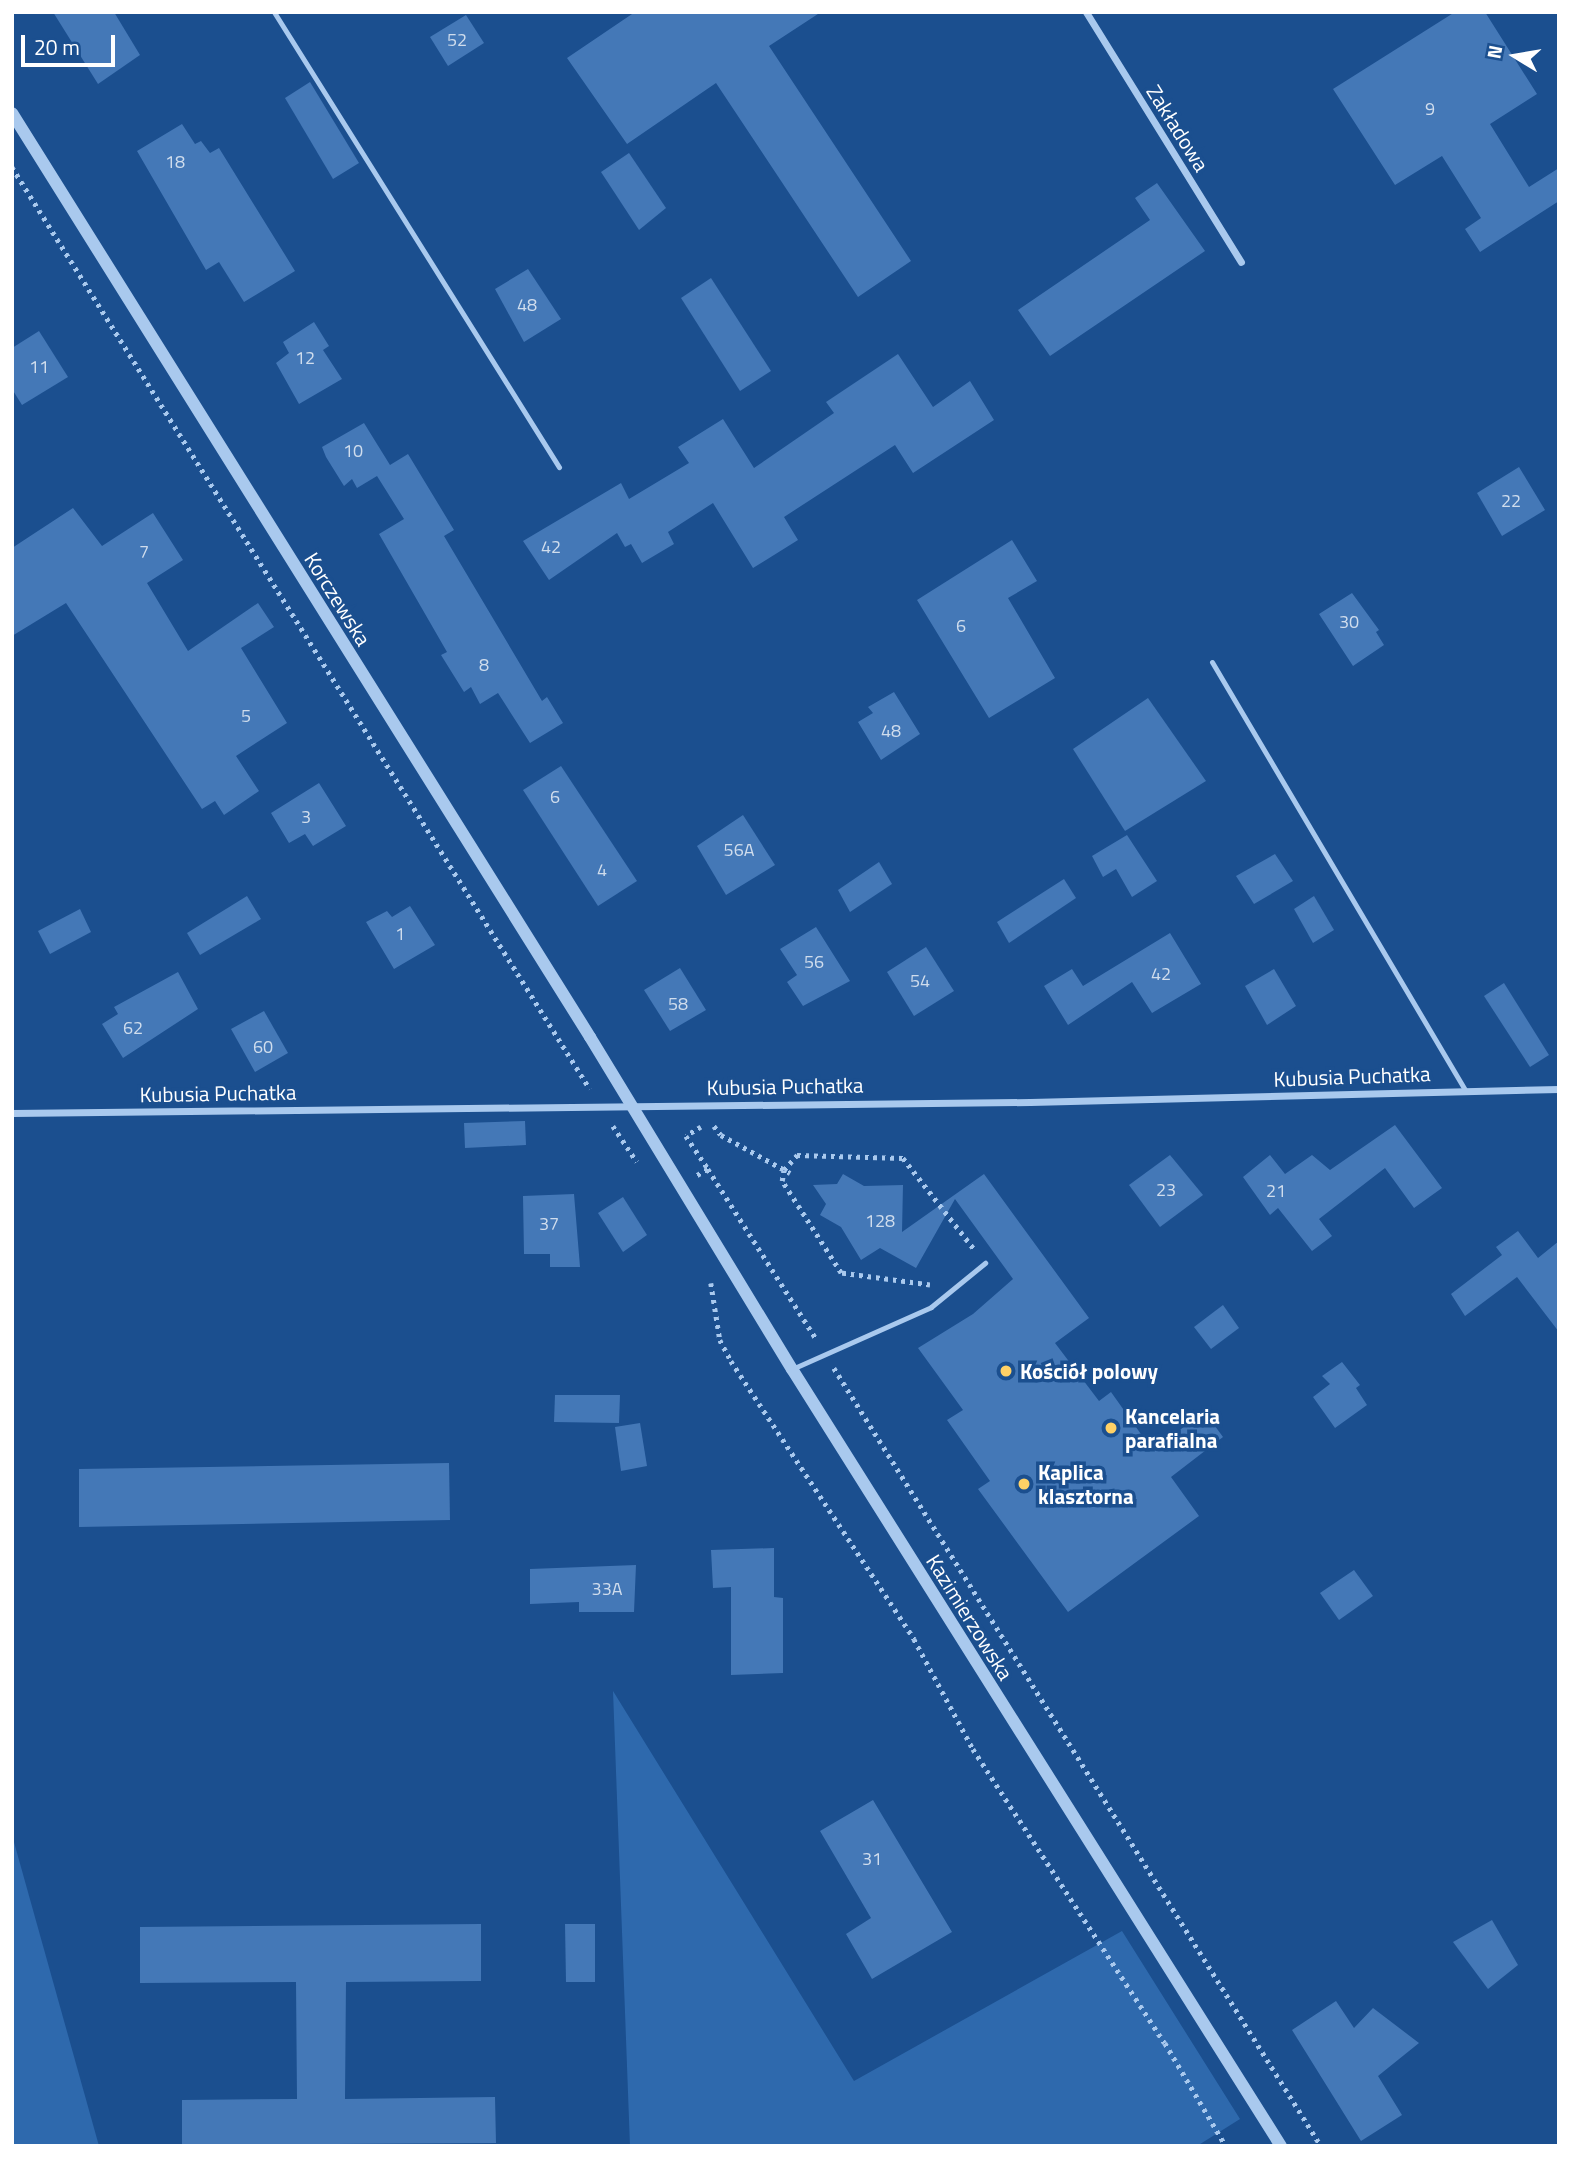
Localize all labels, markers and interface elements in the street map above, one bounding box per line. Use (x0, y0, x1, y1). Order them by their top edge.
scale bar (24, 21, 119, 65)
north arrow (1480, 21, 1550, 91)
house number: 52 (447, 29, 467, 51)
text: 20 m (34, 31, 80, 63)
text: N (1478, 43, 1509, 61)
street label: Zakładowa (1142, 80, 1214, 176)
house number: 9 (1425, 98, 1435, 120)
house number: 18 (165, 151, 185, 173)
house number: 48 (517, 294, 537, 316)
house number: 12 (295, 347, 315, 369)
house number: 11 (29, 356, 49, 378)
house number: 10 (343, 440, 363, 462)
house number: 22 (1501, 490, 1521, 512)
house number: 42 (541, 536, 561, 558)
house number: 7 (139, 541, 149, 563)
street label: Korczewska (299, 548, 377, 650)
house number: 30 (1339, 611, 1359, 633)
house number: 6 (956, 615, 966, 637)
house number: 8 (479, 654, 489, 676)
house number: 5 (241, 705, 251, 727)
house number: 48 (881, 720, 901, 742)
house number: 6 (550, 786, 560, 808)
house number: 3 (301, 806, 311, 828)
house number: 56A (724, 839, 754, 861)
house number: 4 (597, 859, 607, 881)
house number: 1 (395, 923, 405, 945)
house number: 56 (804, 951, 824, 973)
house number: 42 (1151, 963, 1171, 985)
house number: 54 (910, 970, 930, 992)
house number: 58 (668, 993, 688, 1015)
house number: 62 (123, 1017, 143, 1039)
house number: 60 (253, 1036, 273, 1058)
street label: Kubusia Puchatka (1273, 1061, 1431, 1091)
street label: Kubusia Puchatka (706, 1072, 864, 1100)
street label: Kubusia Puchatka (139, 1079, 297, 1107)
house number: 23 (1156, 1179, 1176, 1201)
house number: 21 (1266, 1180, 1286, 1202)
house number: 128 (865, 1210, 895, 1232)
house number: 37 (539, 1213, 559, 1235)
place label: Kościół polowy (1020, 1358, 1158, 1384)
marker: Kościół polowy (998, 1363, 1014, 1379)
place label: Kancelaria parafialna (1125, 1403, 1220, 1453)
marker: Kancelaria parafialna (1103, 1420, 1119, 1436)
place label: Kaplica klasztorna (1038, 1459, 1134, 1509)
marker: Kaplica klasztorna (1016, 1476, 1032, 1492)
street label: Kazimierzowska (921, 1550, 1019, 1684)
house number: 33A (592, 1578, 622, 1600)
house number: 31 (862, 1848, 882, 1870)

